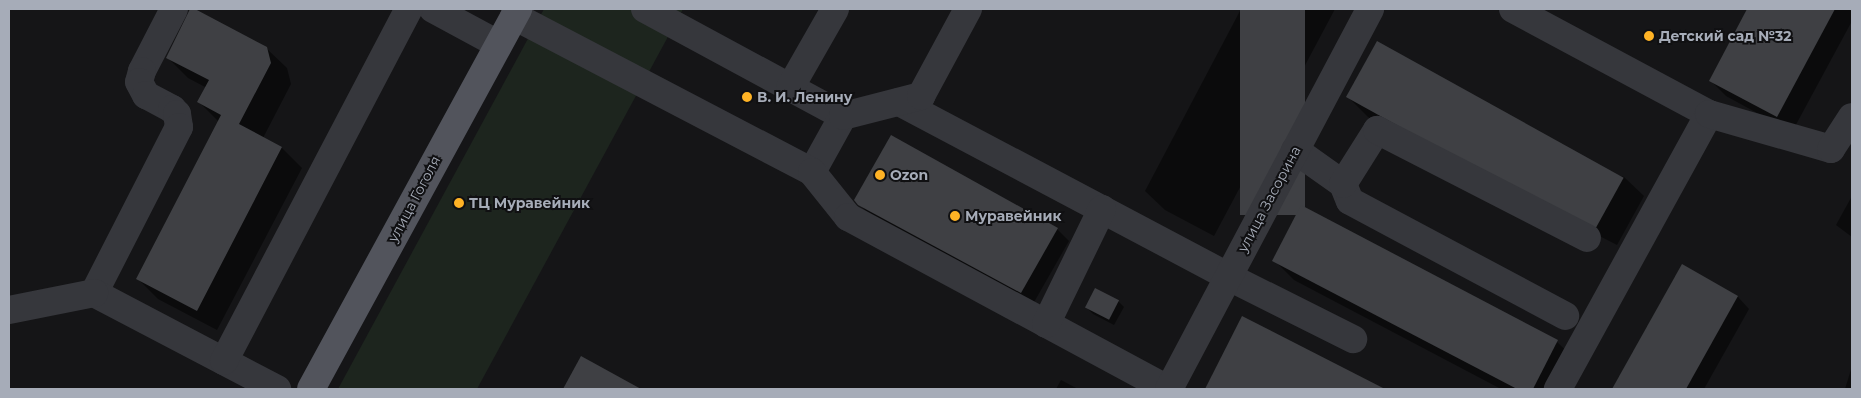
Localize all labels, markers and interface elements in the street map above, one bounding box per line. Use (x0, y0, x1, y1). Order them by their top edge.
place label: Детский сад №32 (1659, 28, 1792, 44)
marker: Детский сад №32 (1643, 30, 1655, 42)
place label: В. И. Ленину (757, 89, 852, 105)
marker: В. И. Ленину (741, 91, 753, 103)
street label: улица Засорина (1234, 143, 1304, 255)
street label: улица Гоголя (384, 153, 444, 245)
place label: Ozon (890, 167, 928, 183)
marker: Ozon (874, 169, 886, 181)
place label: ТЦ Муравейник (469, 195, 590, 211)
marker: ТЦ Муравейник (453, 197, 465, 209)
place label: Муравейник (965, 208, 1061, 224)
marker: Муравейник (949, 210, 961, 222)

